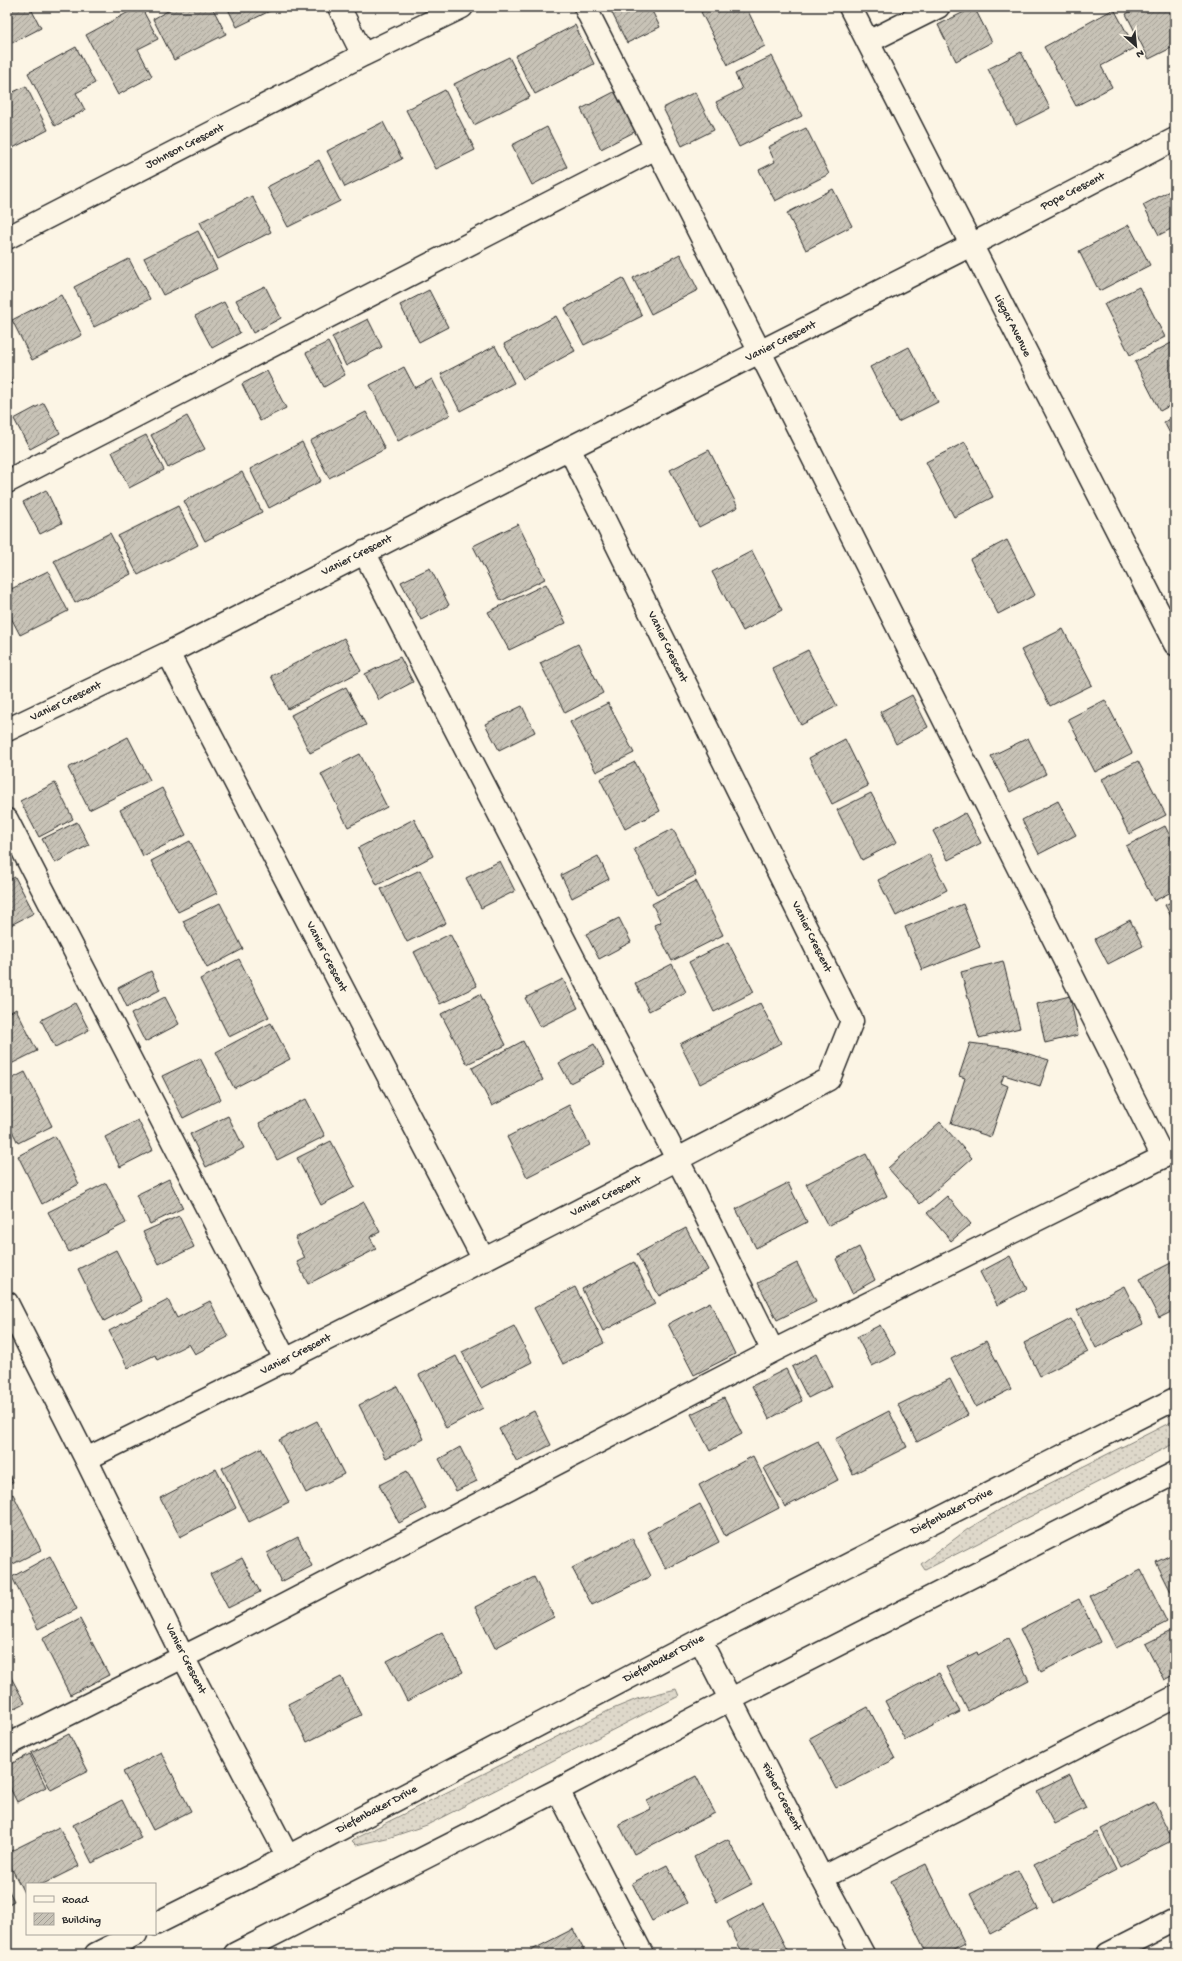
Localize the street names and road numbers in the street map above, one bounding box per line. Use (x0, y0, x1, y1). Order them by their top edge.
street label: Johnson Crescent (143, 121, 228, 173)
street label: Pope Crescent (1038, 169, 1108, 215)
street label: Lisgar Avenue (990, 292, 1034, 360)
street label: Vanier Crescent (743, 318, 820, 366)
street label: Vanier Crescent (319, 532, 396, 580)
street label: Vanier Crescent (643, 608, 691, 686)
street label: Vanier Crescent (27, 678, 105, 726)
street label: Vanier Crescent (787, 898, 835, 976)
street label: Vanier Crescent (302, 919, 350, 996)
street label: Vanier Crescent (568, 1173, 645, 1221)
street label: Vanier Crescent (258, 1331, 335, 1379)
street label: Diefenbaker Drive (908, 1485, 996, 1539)
street label: Vanier Crescent (161, 1621, 209, 1698)
street label: Diefenbaker Drive (620, 1631, 708, 1687)
street label: Fisher Crescent (757, 1759, 805, 1835)
street label: Diefenbaker Drive (333, 1782, 421, 1838)

